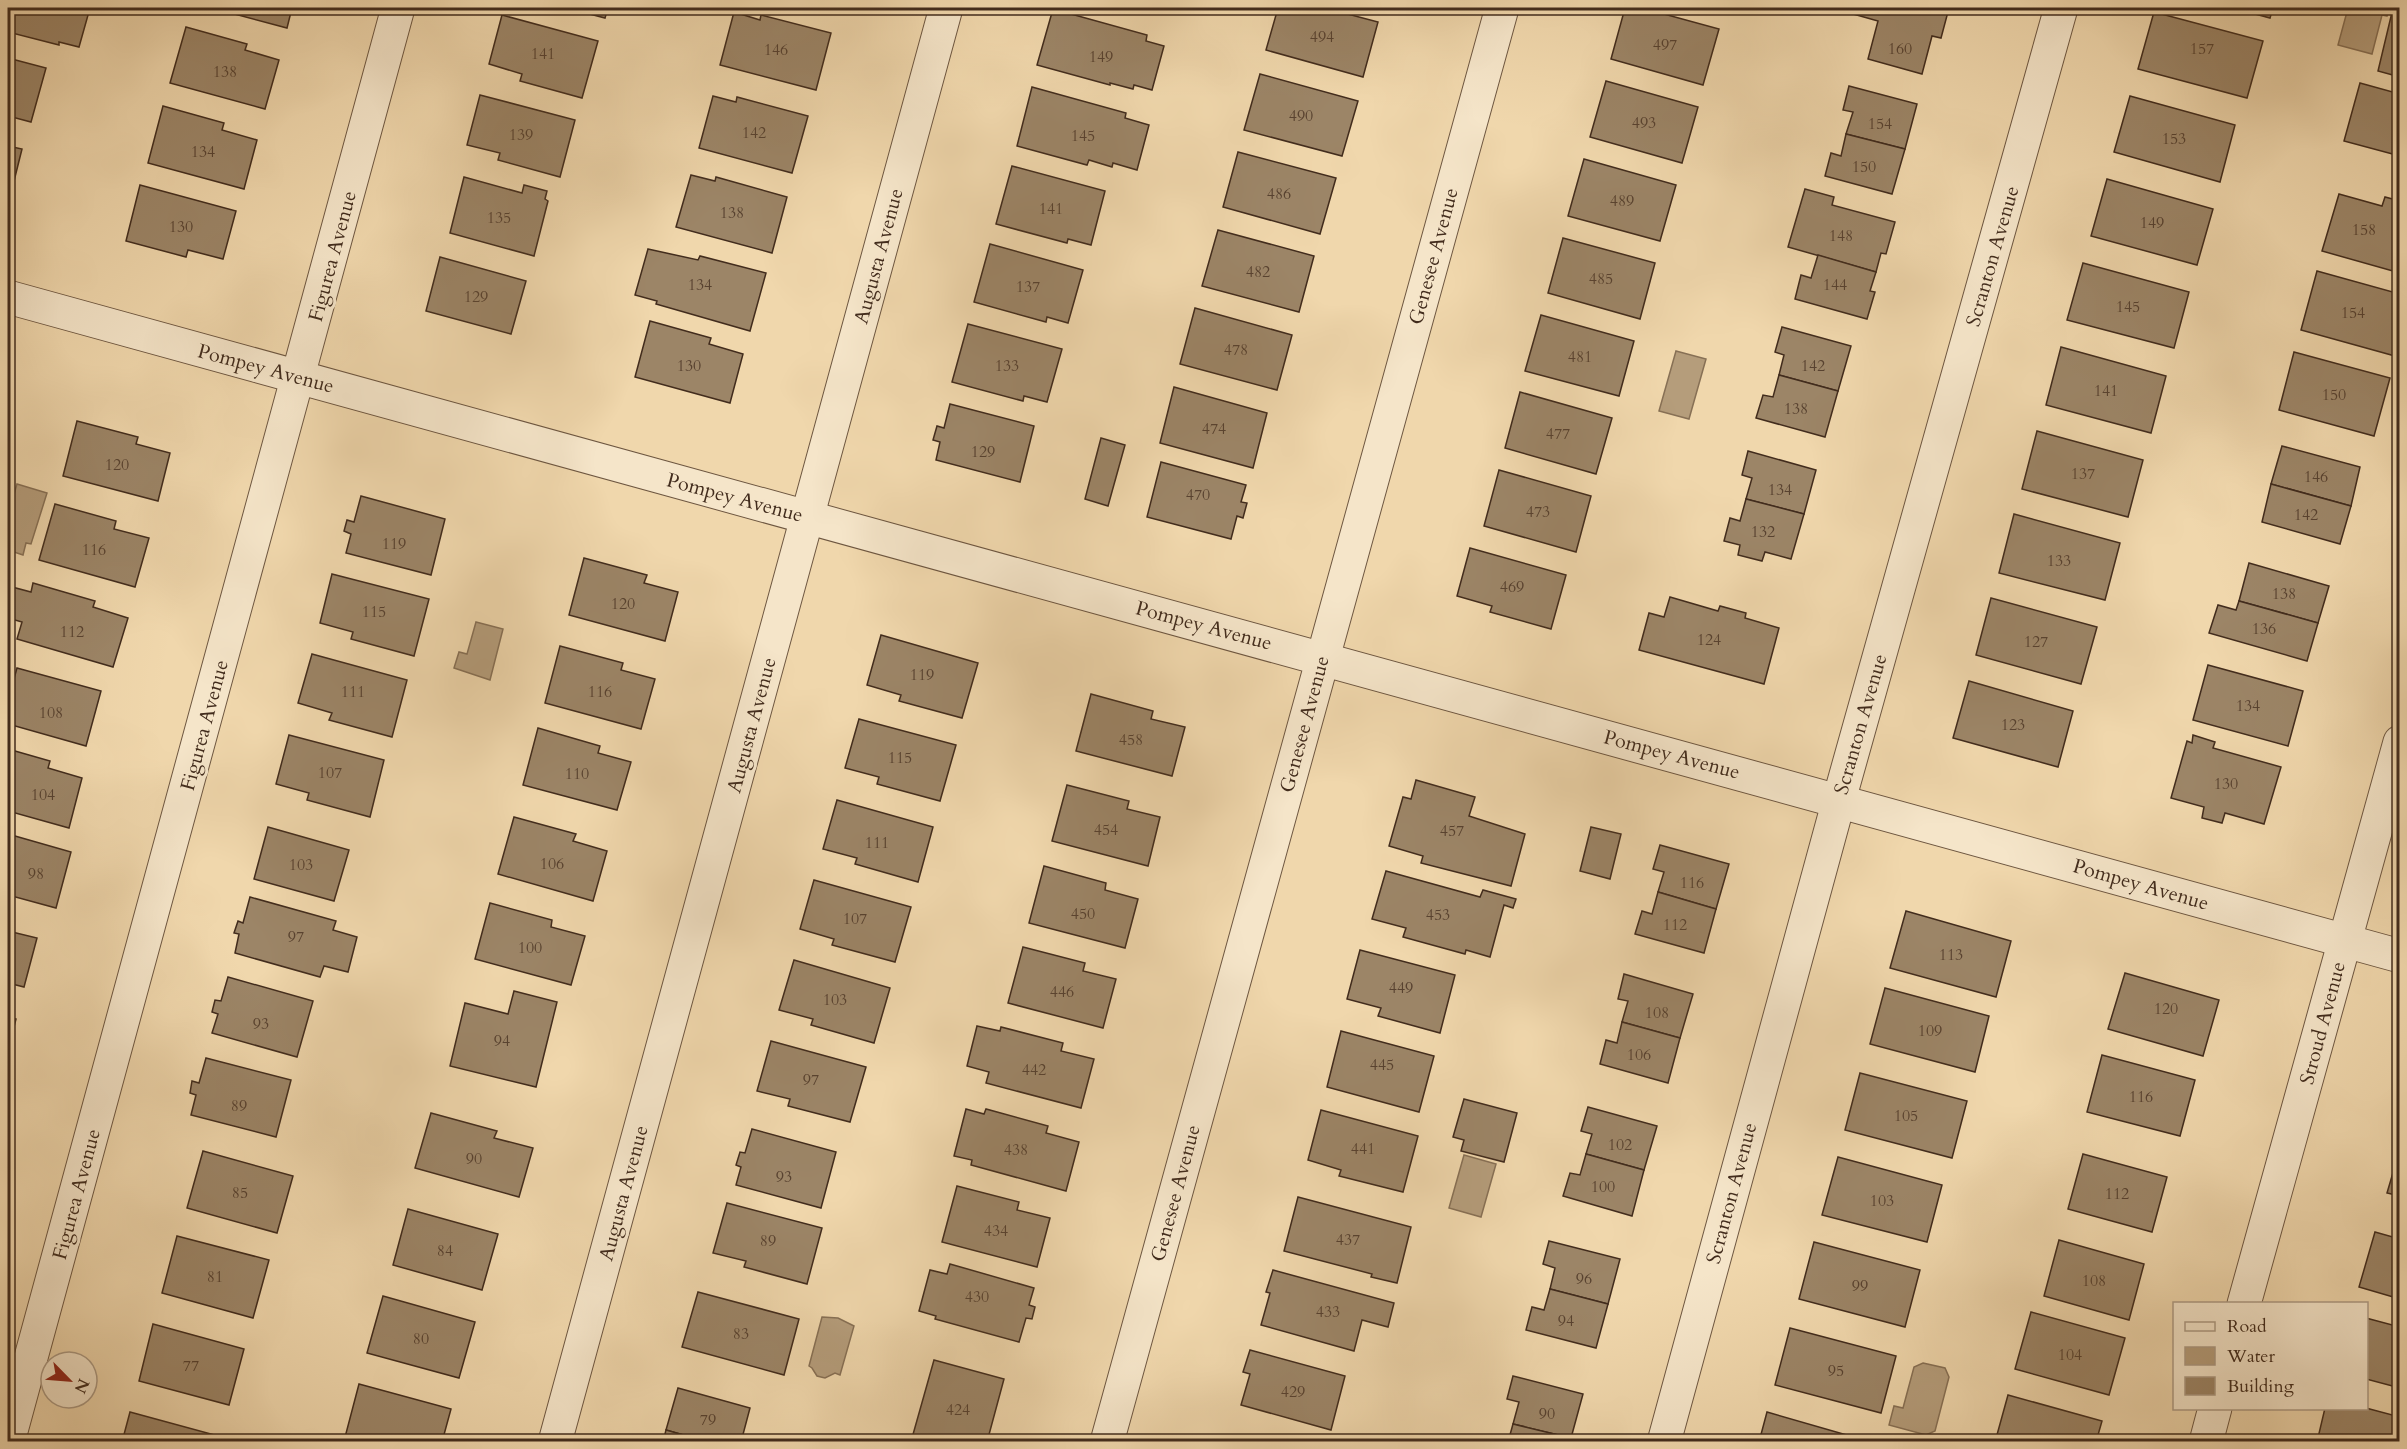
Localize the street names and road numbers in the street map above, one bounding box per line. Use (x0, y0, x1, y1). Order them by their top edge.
street label: Scranton Avenue (1959, 183, 2025, 330)
street label: Augusta Avenue (847, 185, 910, 327)
street label: Genesee Avenue (1402, 185, 1465, 327)
street label: Figurea Avenue (302, 188, 363, 325)
street label: Pompey Avenue (195, 337, 337, 400)
street label: Pompey Avenue (664, 466, 806, 529)
street label: Pompey Avenue (1133, 594, 1275, 657)
street label: Scranton Avenue (1827, 651, 1893, 798)
street label: Genesee Avenue (1273, 653, 1336, 795)
street label: Augusta Avenue (720, 654, 783, 796)
street label: Figurea Avenue (174, 657, 235, 794)
street label: Pompey Avenue (1601, 723, 1743, 786)
street label: Pompey Avenue (2070, 852, 2212, 917)
street label: Stroud Avenue (2293, 959, 2352, 1088)
street label: Scranton Avenue (1700, 1120, 1763, 1267)
street label: Augusta Avenue (592, 1122, 655, 1264)
street label: Genesee Avenue (1144, 1122, 1207, 1264)
street label: Figurea Avenue (46, 1126, 107, 1263)

